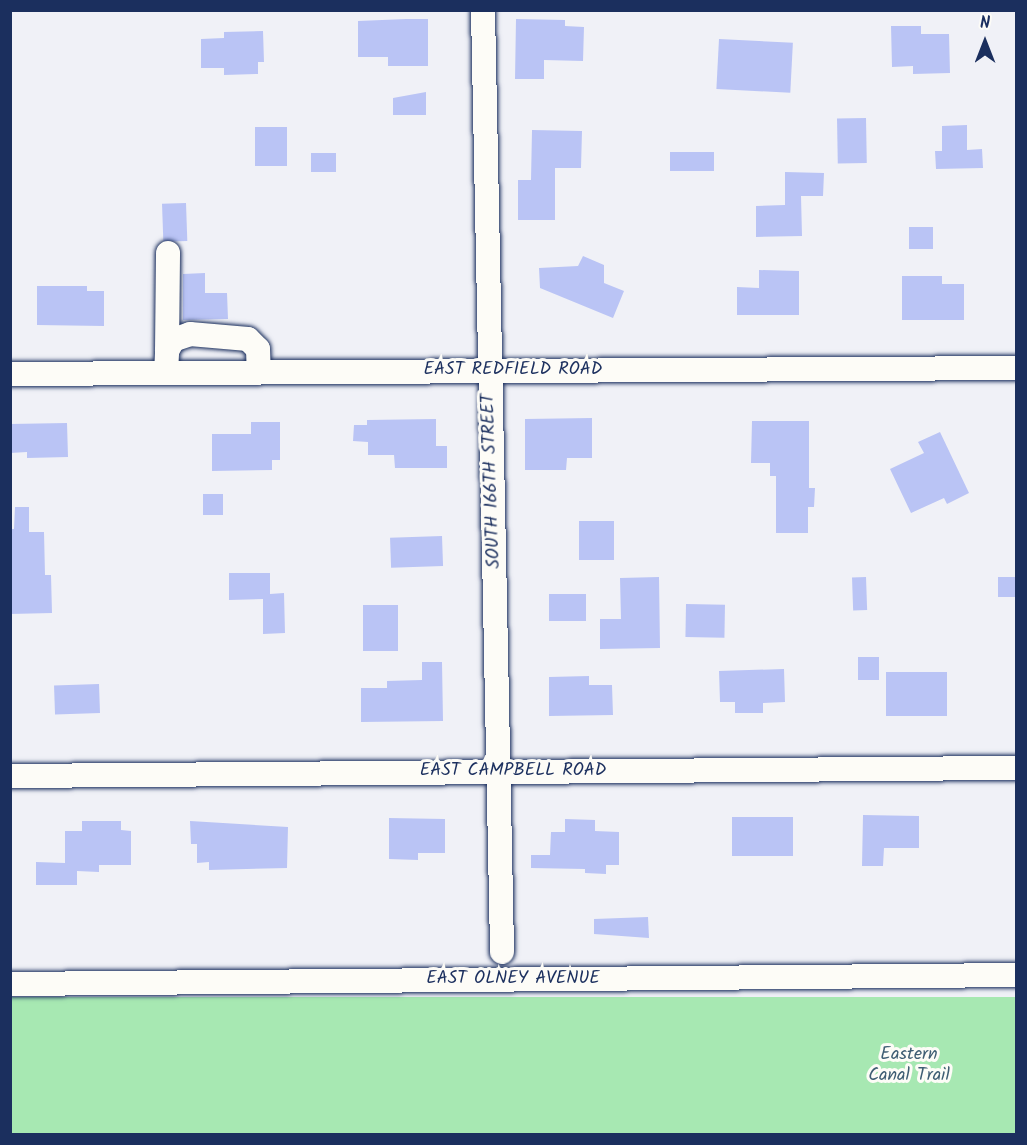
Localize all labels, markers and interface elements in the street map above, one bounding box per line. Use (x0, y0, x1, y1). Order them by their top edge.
text: N (980, 11, 990, 36)
north arrow (955, 12, 1015, 72)
street label: EAST REDFIELD ROAD (424, 359, 602, 381)
street label: SOUTH 166TH STREET (478, 393, 506, 569)
street label: EAST CAMPBELL ROAD (420, 760, 606, 782)
street label: EAST OLNEY AVENUE (426, 968, 600, 990)
park label: Eastern Canal Trail (868, 1045, 950, 1088)

